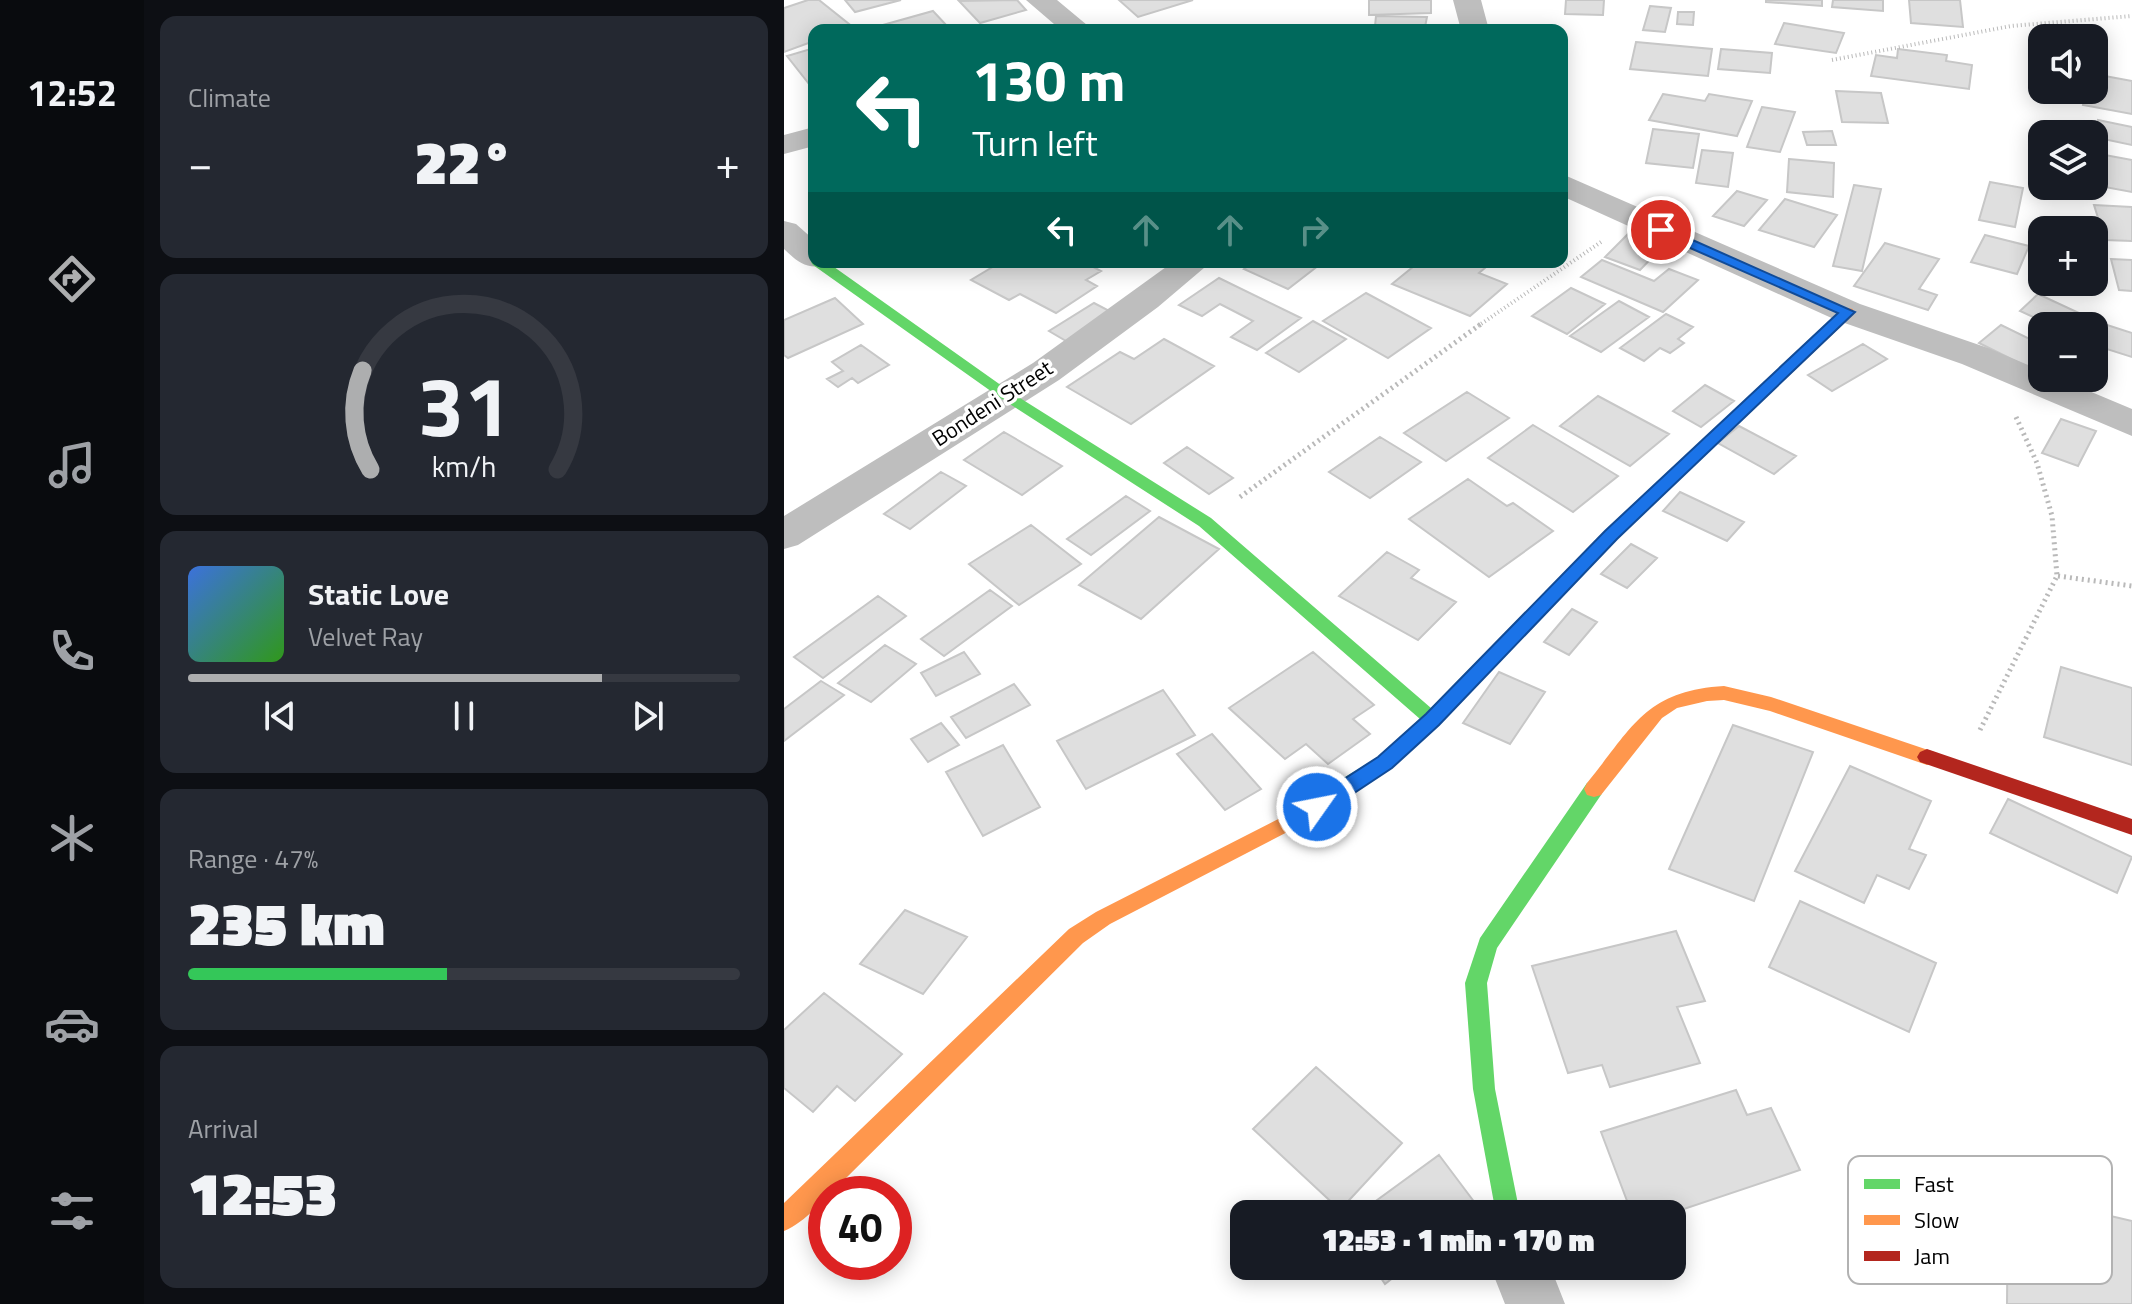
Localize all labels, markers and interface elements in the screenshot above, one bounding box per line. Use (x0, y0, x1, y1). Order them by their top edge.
map controls (2028, 24, 2108, 392)
button: sound (2028, 24, 2108, 104)
text: 130 m (972, 38, 1125, 123)
icon: left (840, 56, 944, 160)
text: 12:52 (27, 65, 117, 120)
text: Climate (188, 78, 271, 117)
text: Turn left (972, 115, 1098, 170)
text: 22° (415, 116, 514, 207)
button: layers (2028, 120, 2108, 200)
text: − (188, 129, 213, 196)
text: + (715, 129, 740, 196)
pin (1627, 196, 1695, 264)
icon: left (1040, 208, 1084, 252)
icon: ahead (1124, 208, 1168, 252)
icon: ahead (1208, 208, 1252, 252)
icon: right (1292, 208, 1336, 252)
icon: arrive (1639, 208, 1683, 252)
button: + (2028, 216, 2108, 296)
icon: directions (44, 251, 100, 307)
button: − (2028, 312, 2108, 392)
text: 31 (417, 342, 511, 468)
street label: Bondeni Street (925, 351, 1059, 455)
icon: music (44, 437, 100, 493)
text: km/h (432, 446, 496, 489)
text: Static Love (308, 571, 449, 617)
text: Velvet Ray (308, 617, 423, 656)
icon: phone (44, 623, 100, 679)
icon: previous (258, 694, 302, 738)
icon: pause (442, 694, 486, 738)
icon: next (626, 694, 670, 738)
position arrow (1275, 765, 1359, 849)
icon: climate (44, 810, 100, 866)
text: Range · 47% (188, 839, 318, 878)
text: 235 km (188, 877, 385, 968)
icon: car (44, 996, 100, 1052)
text: Arrival (188, 1109, 259, 1148)
text: 12:53 (188, 1147, 337, 1238)
legend (1848, 1156, 2112, 1284)
text: Fast (1914, 1167, 1954, 1201)
speed limit sign: 40 (808, 1176, 912, 1280)
icon: filters (44, 1183, 100, 1239)
text: Slow (1914, 1203, 1960, 1237)
text: 12:53 · 1 min · 170 m (1322, 1217, 1594, 1263)
text: Jam (1914, 1239, 1950, 1273)

